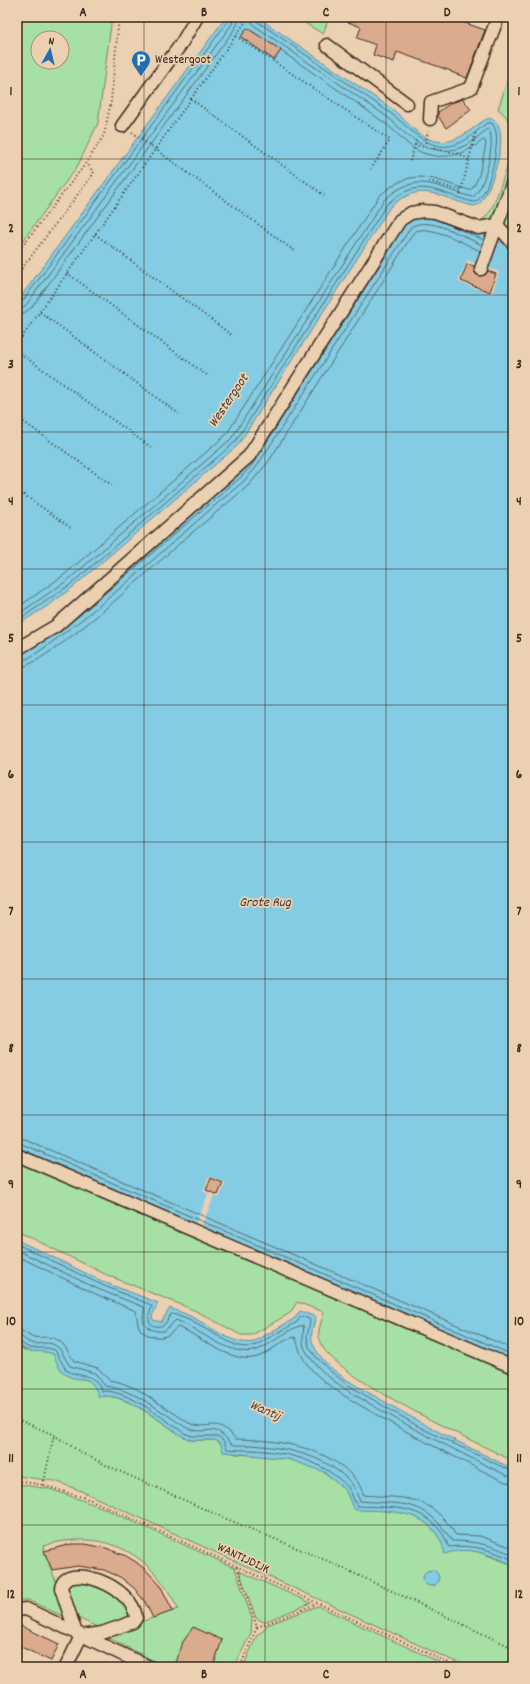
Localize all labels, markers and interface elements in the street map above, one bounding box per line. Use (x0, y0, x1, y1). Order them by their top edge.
text: A (79, 4, 87, 23)
text: B (201, 4, 207, 23)
text: C (323, 4, 330, 23)
text: D (444, 4, 451, 23)
north arrow (30, 30, 70, 70)
text: N (47, 34, 55, 50)
parking icon: Westergoot (130, 49, 152, 77)
place label: Westergoot (155, 51, 211, 70)
text: 1 (10, 83, 13, 102)
text: 1 (518, 83, 521, 102)
text: 2 (8, 220, 14, 239)
text: 2 (516, 220, 522, 239)
text: 3 (8, 356, 14, 375)
text: 3 (516, 356, 522, 375)
water label: Westergoot (204, 369, 255, 432)
text: 4 (8, 493, 14, 512)
text: 4 (516, 493, 522, 512)
text: 5 (8, 630, 14, 649)
text: 5 (516, 630, 522, 649)
text: 6 (8, 766, 15, 785)
text: 6 (516, 766, 523, 785)
water label: Grote Rug (239, 893, 292, 913)
text: 7 (9, 903, 14, 922)
text: 7 (517, 903, 522, 922)
text: 8 (8, 1040, 14, 1059)
text: 8 (516, 1040, 522, 1059)
text: 9 (8, 1176, 14, 1195)
text: 9 (516, 1176, 522, 1195)
text: 10 (6, 1313, 16, 1332)
text: 10 (514, 1313, 524, 1332)
water label: Wantij (246, 1395, 286, 1428)
text: 11 (8, 1450, 14, 1469)
text: 11 (516, 1450, 522, 1469)
street label: WANTIJDIJK (213, 1538, 273, 1580)
text: 12 (7, 1586, 16, 1605)
text: 12 (515, 1586, 524, 1605)
text: A (79, 1666, 87, 1684)
text: B (201, 1666, 207, 1684)
text: C (323, 1666, 330, 1684)
text: D (444, 1666, 451, 1684)

